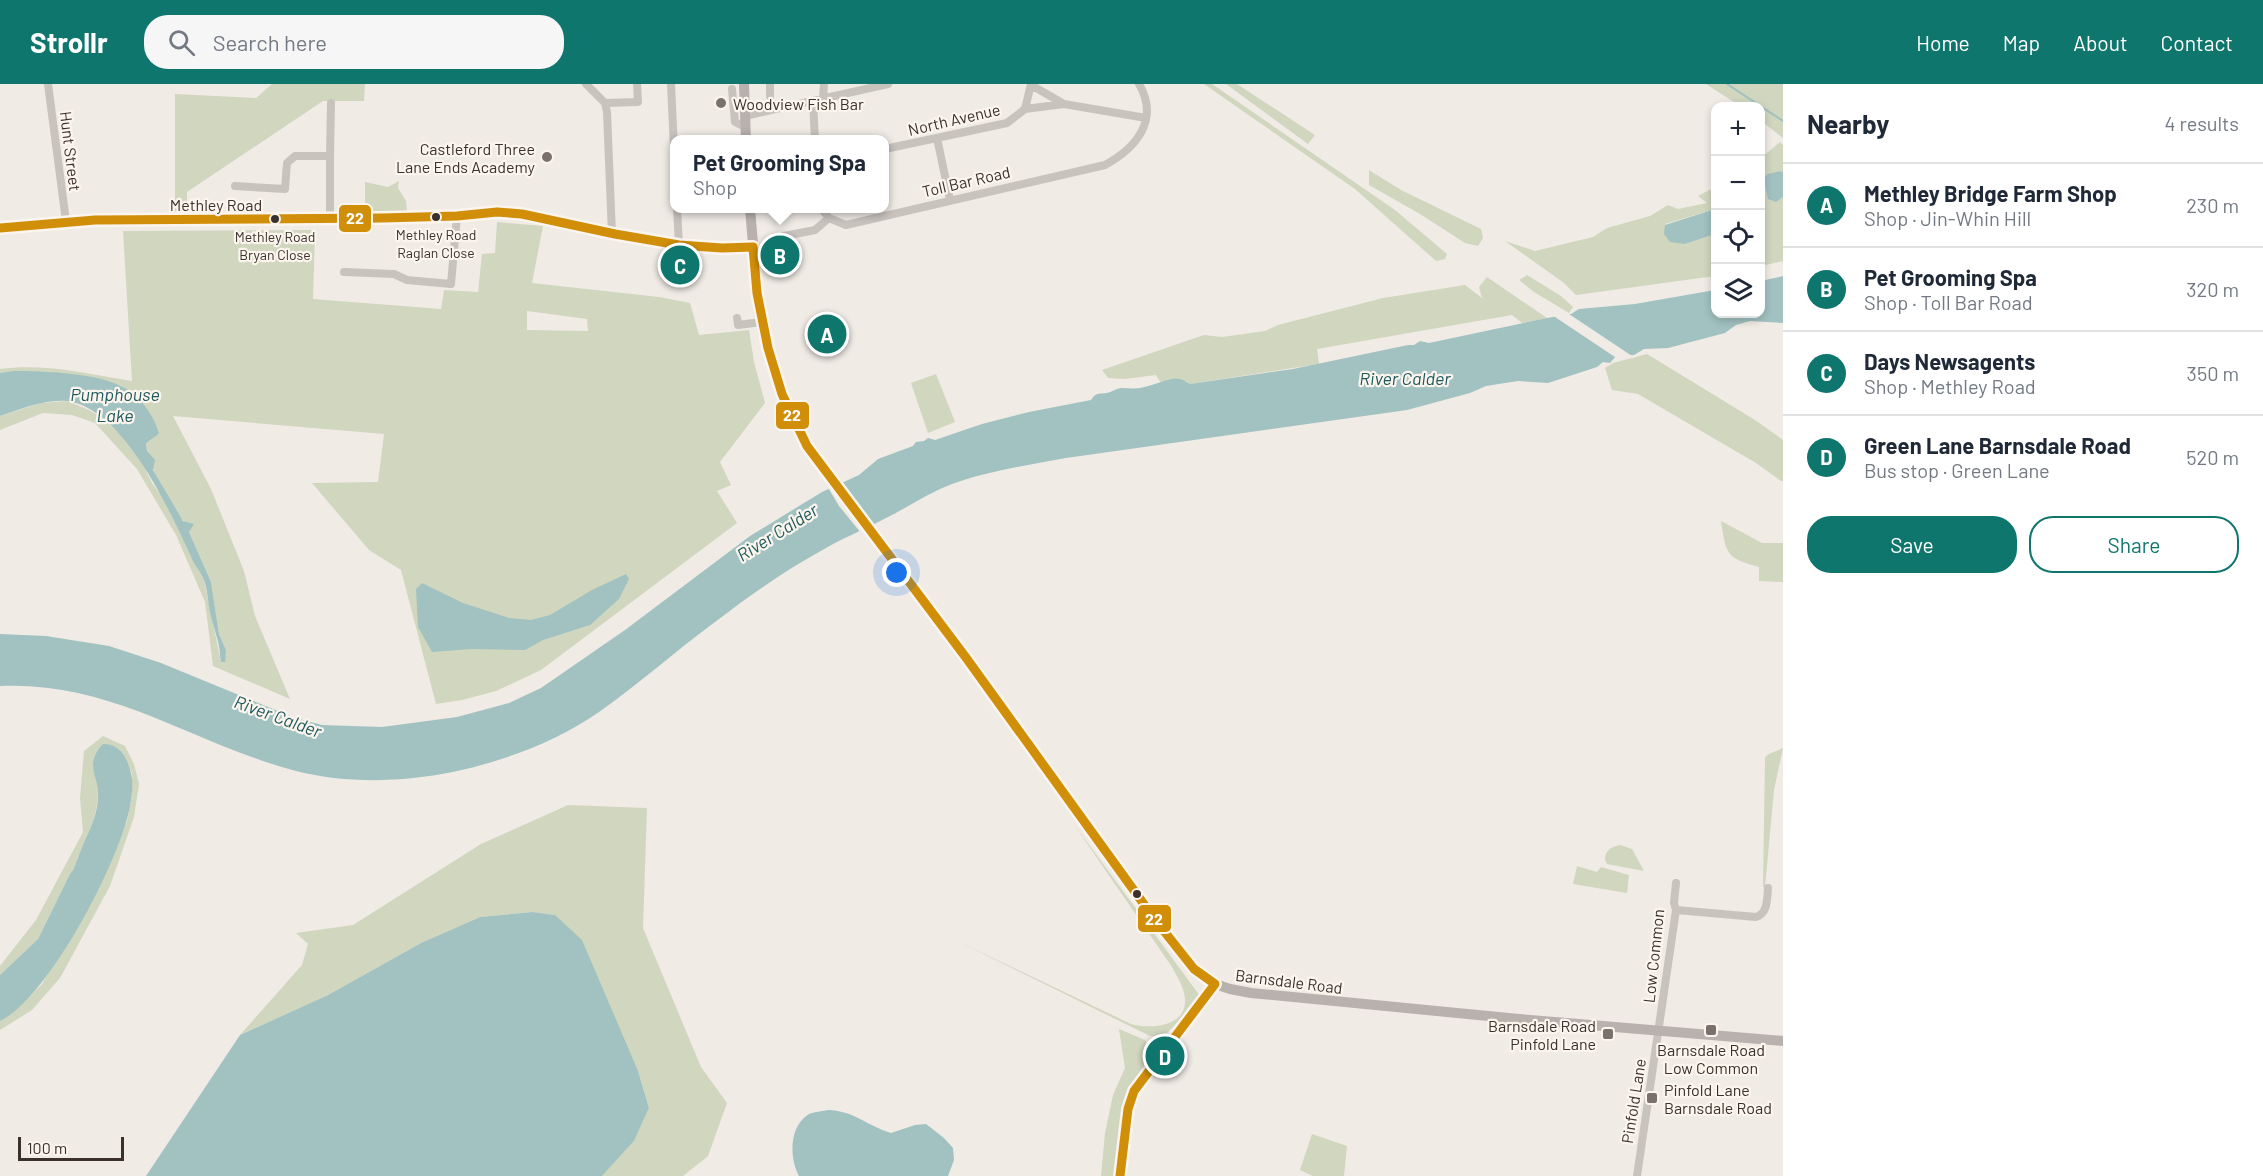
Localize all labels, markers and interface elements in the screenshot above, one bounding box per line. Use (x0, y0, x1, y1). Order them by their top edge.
search box (144, 15, 564, 69)
text: Strollr (30, 25, 108, 59)
icon: search (165, 26, 198, 59)
text: Search here (213, 29, 327, 55)
text: Home (1916, 30, 1970, 55)
text: Map (2003, 30, 2040, 55)
text: About (2073, 30, 2128, 55)
text: Contact (2161, 30, 2233, 55)
place label: Woodview Fish Bar (733, 94, 864, 113)
marker: Woodview Fish Bar (714, 96, 728, 110)
street label: North Avenue (906, 99, 1002, 139)
map controls (1711, 102, 1765, 318)
button: + (1711, 102, 1765, 156)
text: Nearby (1807, 108, 1889, 139)
street label: Hunt Street (57, 110, 85, 192)
text: 4 results (2164, 111, 2239, 135)
popup (670, 135, 889, 213)
place label: Castleford Three Lane Ends Academy (396, 139, 536, 176)
text: Pet Grooming Spa (693, 149, 866, 175)
marker: Castleford Three Lane Ends Academy (540, 150, 554, 164)
button: − (1711, 156, 1765, 210)
street label: Toll Bar Road (920, 162, 1012, 200)
text: Shop (693, 175, 737, 199)
text: Methley Bridge Farm Shop (1864, 180, 2117, 206)
text: A (1820, 193, 1833, 217)
text: 230 m (2186, 193, 2239, 217)
street label: Methley Road (170, 195, 262, 214)
line badge: 22 (338, 204, 372, 233)
text: Shop · Jin-Whin Hill (1864, 206, 2031, 230)
text: 22 (346, 208, 364, 227)
button: locate (1711, 210, 1765, 264)
marker: Methley Road Raglan Close (430, 211, 442, 223)
marker: Methley Road Bryan Close (269, 213, 281, 225)
place label: Methley Road Raglan Close (396, 226, 476, 261)
place label: Methley Road Bryan Close (235, 228, 315, 263)
pin: B (760, 232, 800, 278)
pin: C (660, 242, 700, 288)
button: layers (1711, 264, 1765, 318)
text: Pet Grooming Spa (1864, 264, 2037, 290)
text: B (1820, 277, 1833, 301)
text: 320 m (2186, 277, 2239, 301)
text: Shop · Toll Bar Road (1864, 290, 2033, 314)
pin: A (808, 312, 846, 356)
text: Days Newsagents (1864, 348, 2035, 374)
text: C (1820, 361, 1833, 385)
text: 350 m (2187, 361, 2239, 385)
water label: River Calder (1359, 367, 1451, 389)
text: Shop · Methley Road (1864, 374, 2036, 398)
water label: Pumphouse Lake (70, 383, 160, 426)
line badge: 22 (775, 401, 810, 430)
text: 22 (783, 405, 801, 424)
text: Green Lane Barnsdale Road (1864, 432, 2131, 458)
text: D (1820, 445, 1833, 469)
text: 520 m (2186, 445, 2239, 469)
text: Bus stop · Green Lane (1864, 458, 2050, 482)
water label: River Calder (732, 498, 822, 566)
button: Save (1807, 516, 2017, 573)
button: Share (2029, 516, 2239, 573)
your location (882, 558, 911, 587)
water label: River Calder (231, 690, 325, 742)
unlabelled marker (1131, 888, 1143, 900)
line badge: 22 (1137, 904, 1172, 933)
street label: Low Common (1639, 908, 1667, 1004)
text: 22 (1145, 909, 1163, 928)
street label: Barnsdale Road (1234, 965, 1344, 997)
place label: Barnsdale Road Pinfold Lane (1488, 1016, 1596, 1053)
marker: Barnsdale Road Low Common (1704, 1023, 1718, 1037)
marker: Barnsdale Road Pinfold Lane (1601, 1027, 1615, 1041)
pin: D (1146, 1034, 1184, 1078)
place label: Barnsdale Road Low Common (1657, 1040, 1765, 1077)
street label: Pinfold Lane (1617, 1057, 1649, 1145)
place label: Pinfold Lane Barnsdale Road (1664, 1080, 1772, 1117)
marker: Pinfold Lane Barnsdale Road (1645, 1091, 1659, 1105)
scale bar (18, 1134, 124, 1162)
text: 100 m (27, 1138, 67, 1157)

